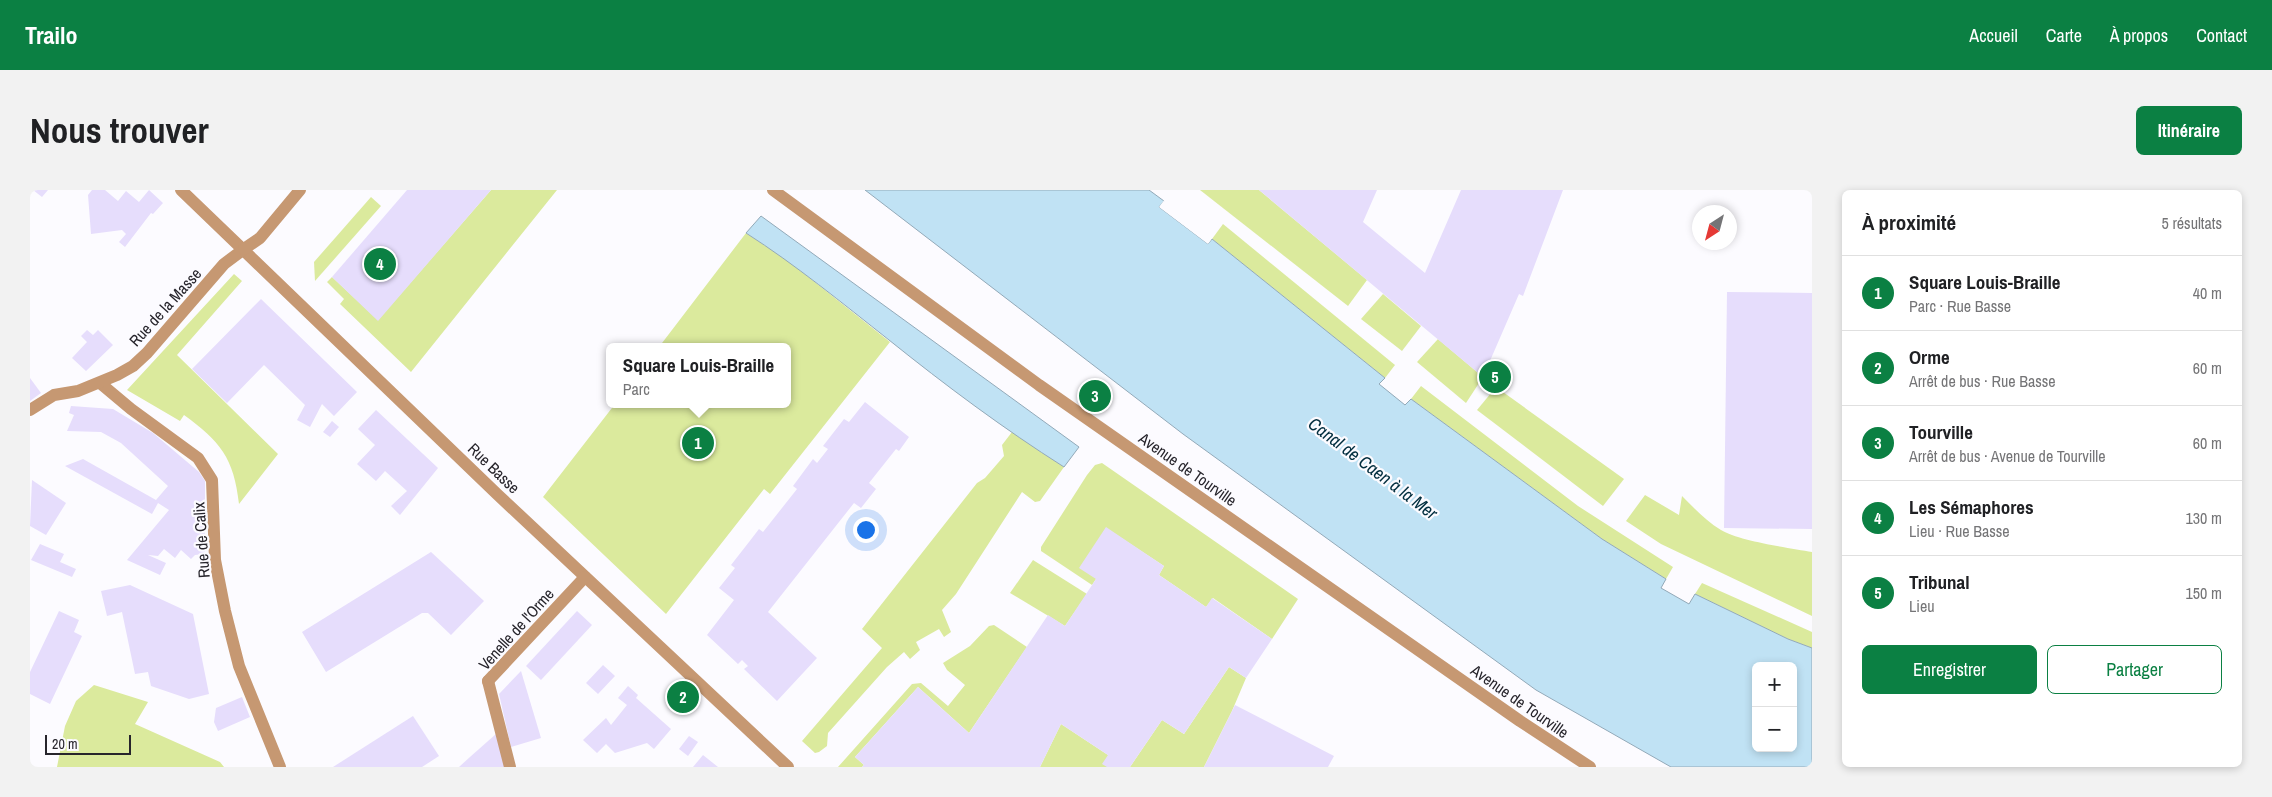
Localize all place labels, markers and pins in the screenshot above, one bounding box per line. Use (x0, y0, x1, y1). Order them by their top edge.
pin: 4 (364, 245, 396, 283)
pin: 5 (1479, 358, 1511, 396)
pin: 3 (1079, 377, 1111, 415)
pin: 1 (682, 424, 714, 462)
pin: 2 (667, 678, 699, 716)

